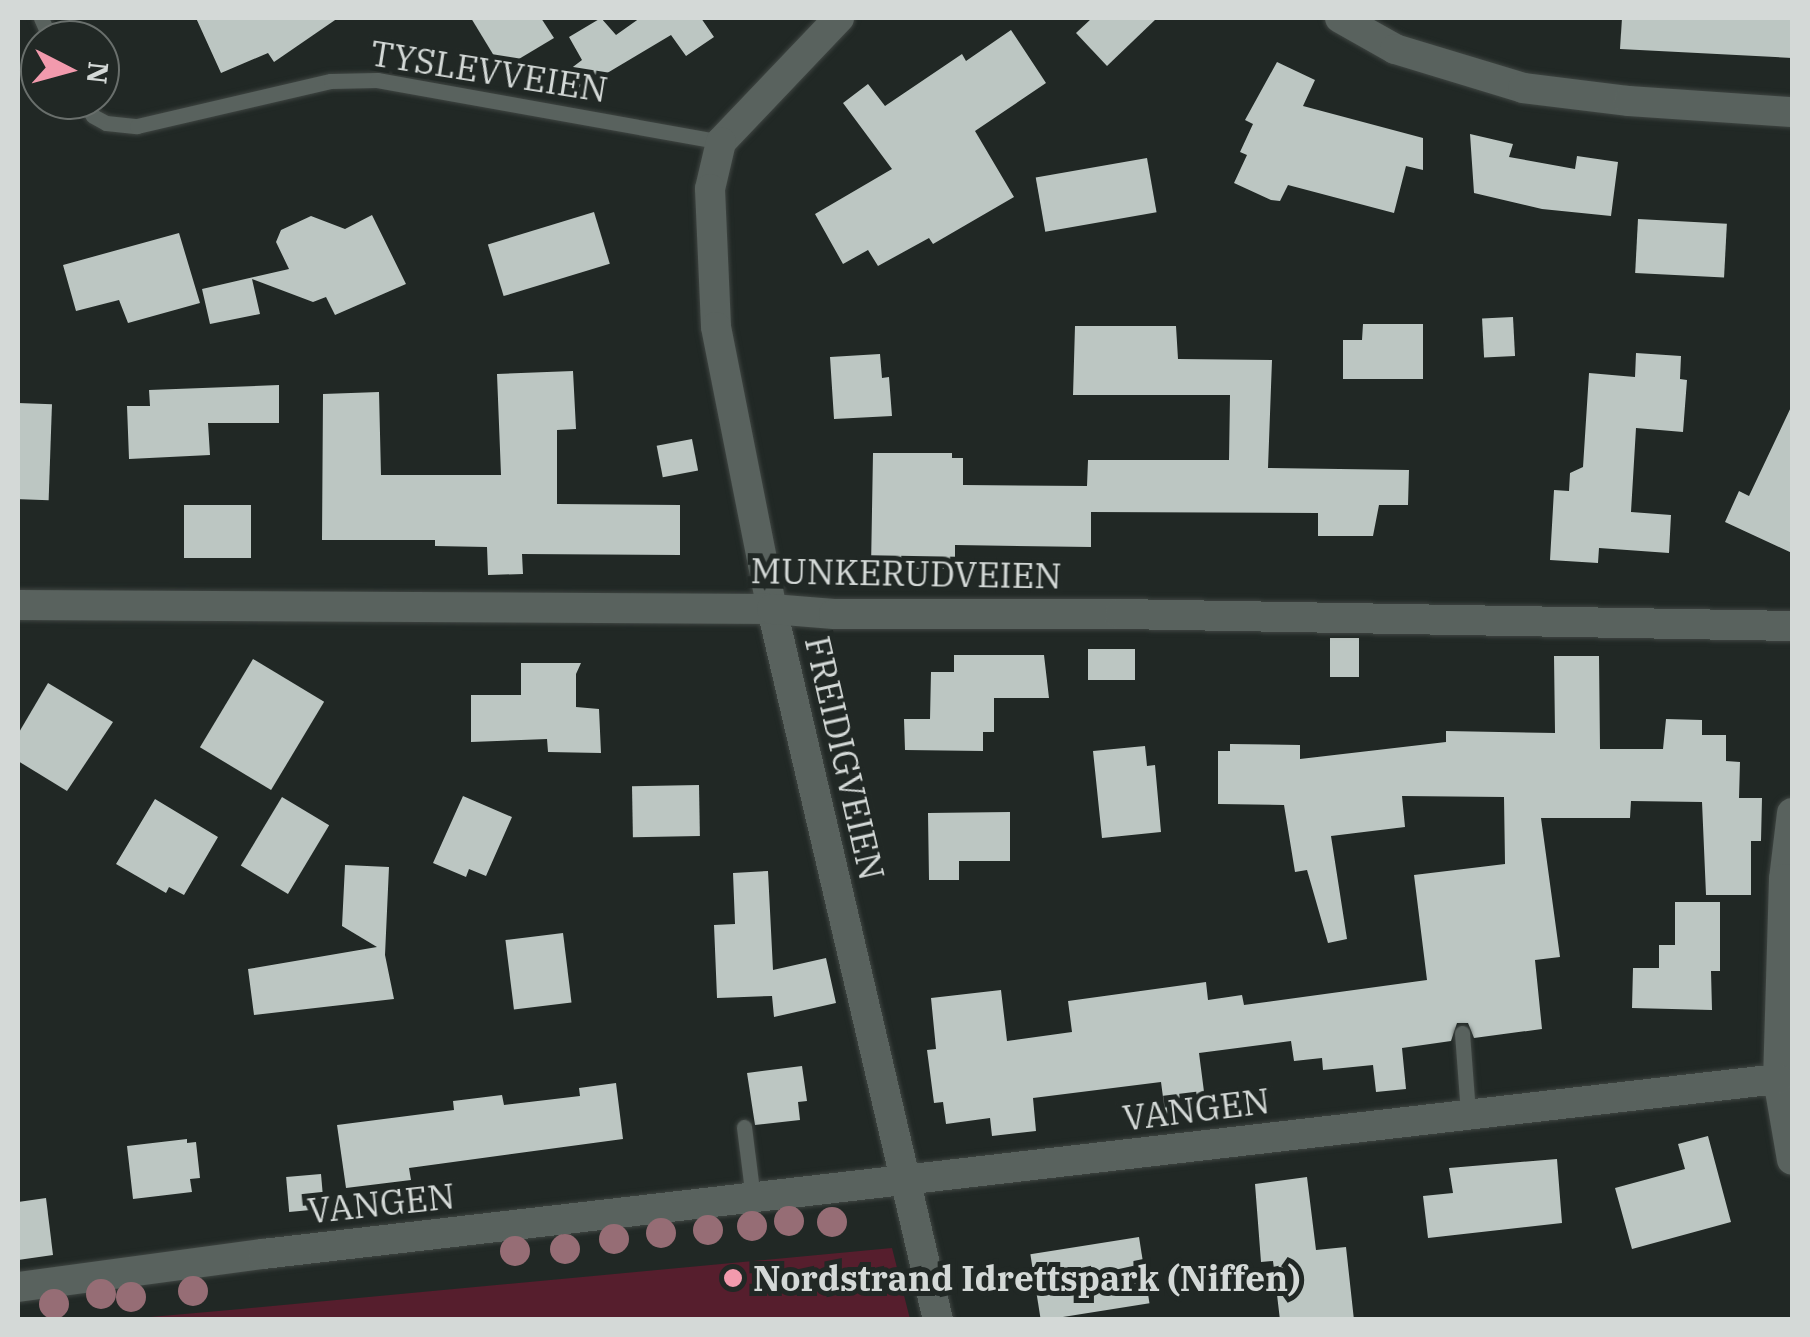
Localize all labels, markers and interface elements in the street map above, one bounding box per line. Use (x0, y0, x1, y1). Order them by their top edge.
north arrow (20, 20, 120, 120)
street label: TYSLEVVEIEN (368, 32, 610, 110)
text: N (79, 60, 118, 86)
street label: MUNKERUDVEIEN (750, 549, 1062, 597)
street label: FREIDIGVEIEN (797, 632, 893, 884)
street label: VANGEN (1120, 1079, 1272, 1139)
street label: VANGEN (305, 1174, 457, 1232)
place label: Nordstrand Idrettspark (Niffen) (753, 1257, 1301, 1299)
marker: Nordstrand Idrettspark (Niffen) (722, 1267, 744, 1289)

